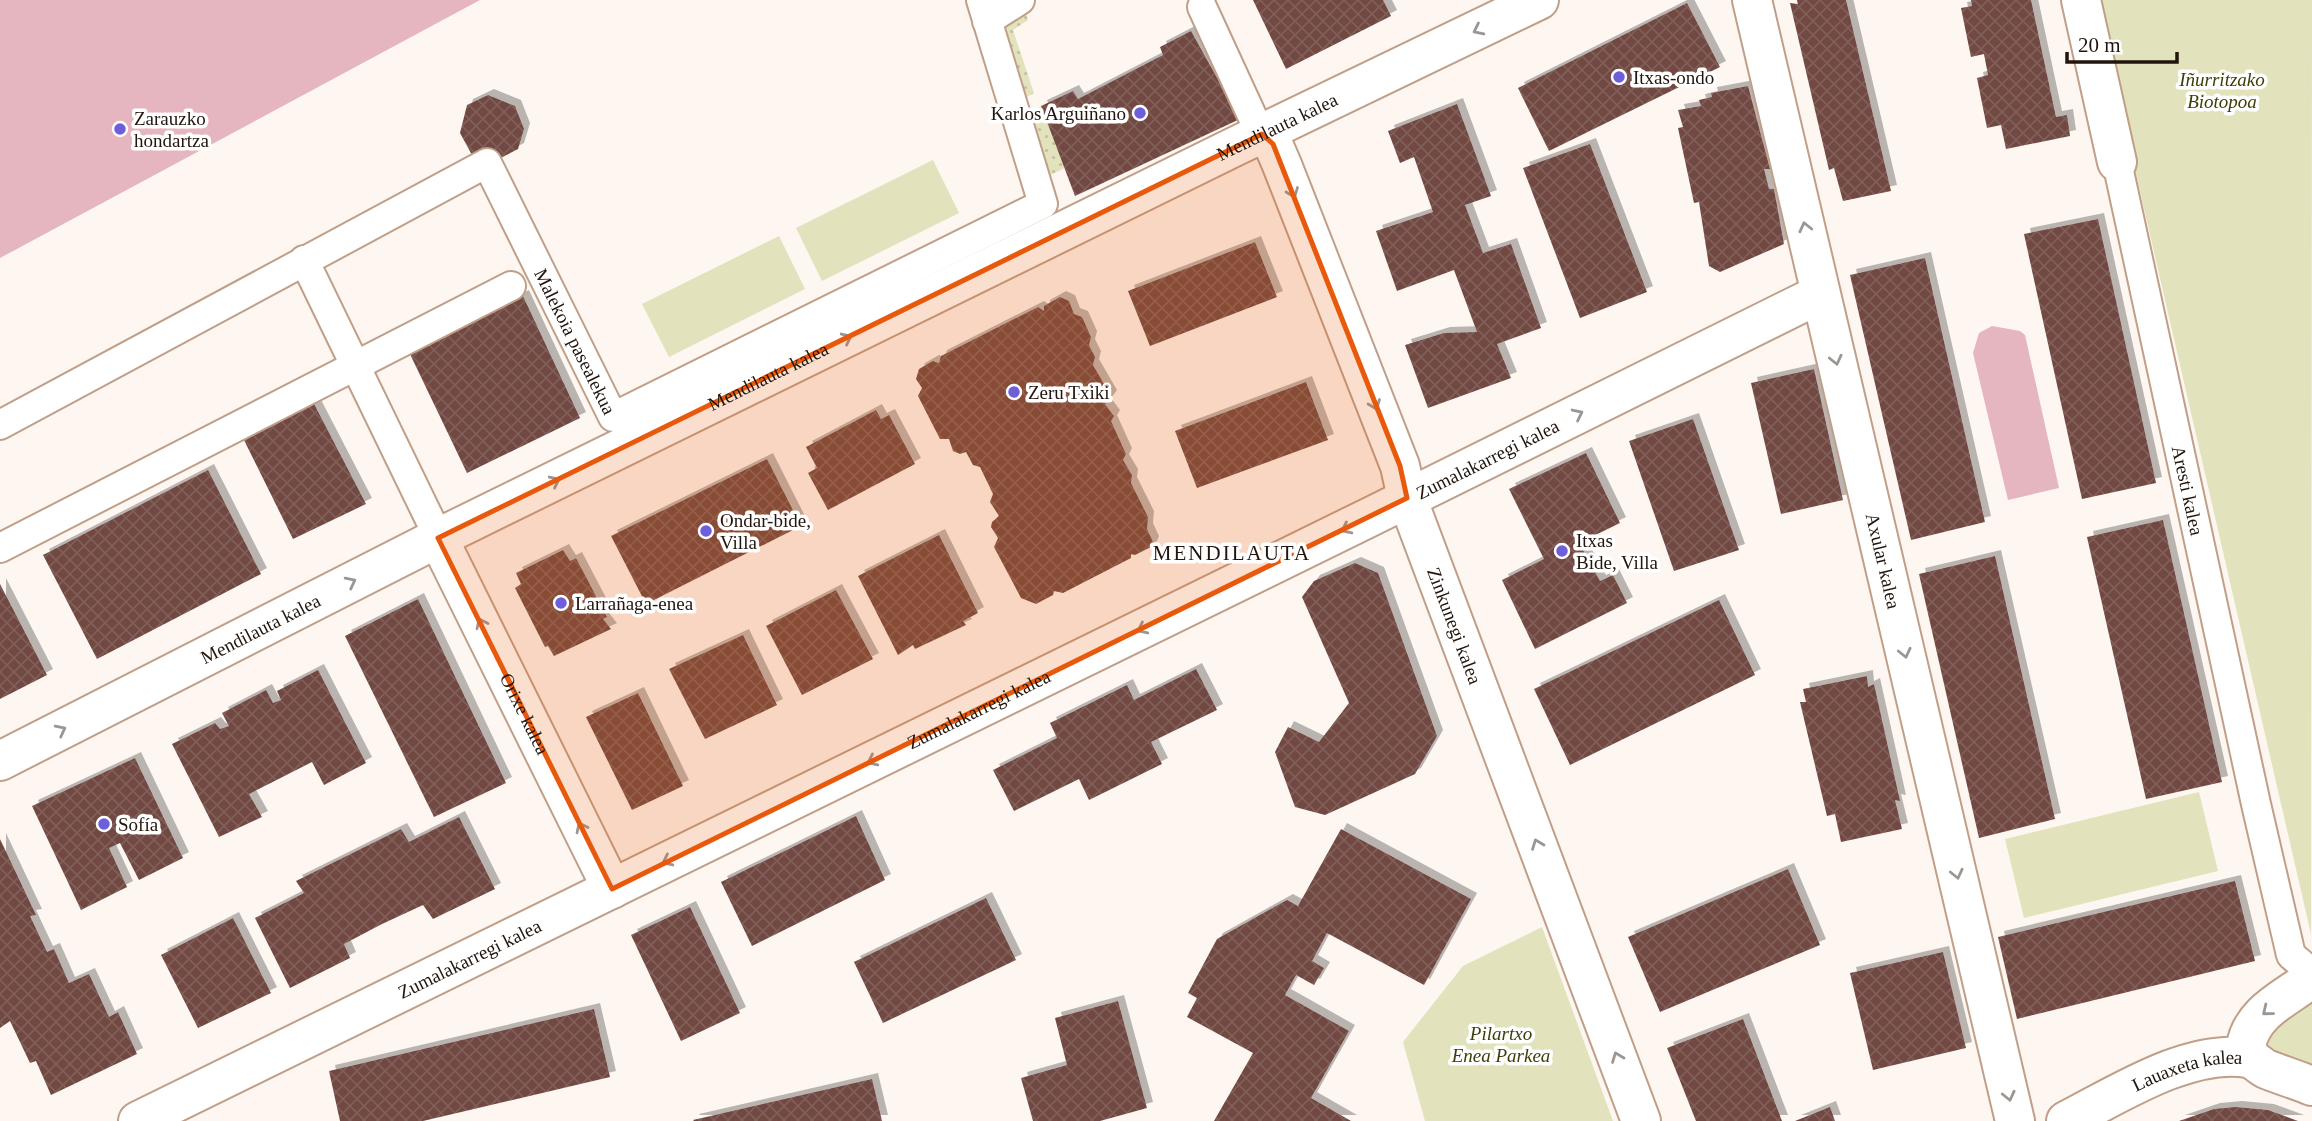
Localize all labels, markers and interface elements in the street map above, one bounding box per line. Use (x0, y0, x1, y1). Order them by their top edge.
one-way arrow (1473, 21, 1485, 35)
scale bar (2067, 21, 2177, 65)
text: 20 m (2078, 33, 2121, 57)
place label: Itxas-ondo (1633, 67, 1714, 88)
marker: Itxas-ondo (1611, 69, 1627, 85)
park label: Iñurritzako Biotopoa (2178, 69, 2265, 112)
street label: Mendilauta kalea (1213, 88, 1341, 164)
place label: Karlos Arguiñano (991, 103, 1126, 124)
marker: Karlos Arguiñano (1132, 105, 1148, 121)
place label: Zarauzko hondartza (134, 108, 209, 151)
marker: Zarauzko hondartza (112, 121, 128, 137)
one-way arrow (1285, 186, 1299, 198)
one-way arrow (1799, 221, 1813, 233)
street label: Malekoia pasealekua (530, 265, 621, 418)
one-way arrow (840, 332, 852, 346)
street label: Mendilauta kalea (704, 337, 832, 414)
one-way arrow (1827, 354, 1842, 366)
place label: Zeru Txiki (1028, 382, 1109, 403)
marker: Zeru Txiki (1006, 384, 1022, 400)
one-way arrow (1367, 398, 1381, 410)
one-way arrow (1571, 408, 1583, 422)
street label: Zumalakarregi kalea (1412, 414, 1563, 503)
street label: Aresti kalea (2168, 444, 2208, 538)
one-way arrow (548, 476, 560, 490)
place label: Ondar-bide, Villa (720, 510, 811, 553)
street label: Axular kalea (1862, 511, 1905, 611)
one-way arrow (1341, 521, 1353, 535)
marker: Ondar-bide, Villa (698, 523, 714, 539)
place label: Itxas Bide, Villa (1576, 530, 1658, 573)
district label: MENDILAUTA (1153, 541, 1311, 565)
marker: Itxas Bide, Villa (1554, 543, 1570, 559)
street label: Zinkunegi kalea (1423, 564, 1487, 687)
one-way arrow (344, 577, 356, 591)
street label: Mendilauta kalea (197, 589, 324, 668)
place label: Larrañaga-enea (575, 593, 694, 614)
marker: Larrañaga-enea (553, 595, 569, 611)
one-way arrow (475, 618, 489, 630)
one-way arrow (1137, 621, 1149, 635)
one-way arrow (1896, 647, 1911, 659)
street label: Zumalakarregi kalea (903, 665, 1054, 753)
street label: Orixe kalea (496, 669, 554, 758)
one-way arrow (54, 724, 66, 738)
one-way arrow (867, 753, 879, 767)
place label: Sofía (118, 814, 159, 835)
marker: Sofía (96, 816, 112, 832)
one-way arrow (576, 822, 590, 834)
one-way arrow (1532, 839, 1546, 851)
one-way arrow (662, 853, 674, 867)
one-way arrow (1949, 868, 1963, 880)
street label: Zumalakarregi kalea (394, 914, 545, 1002)
one-way arrow (2263, 1003, 2275, 1016)
park label: Pilartxo Enea Parkea (1451, 1023, 1550, 1066)
street label: Lauaxeta kalea (2128, 1046, 2244, 1095)
one-way arrow (1612, 1052, 1626, 1064)
one-way arrow (2001, 1090, 2015, 1102)

